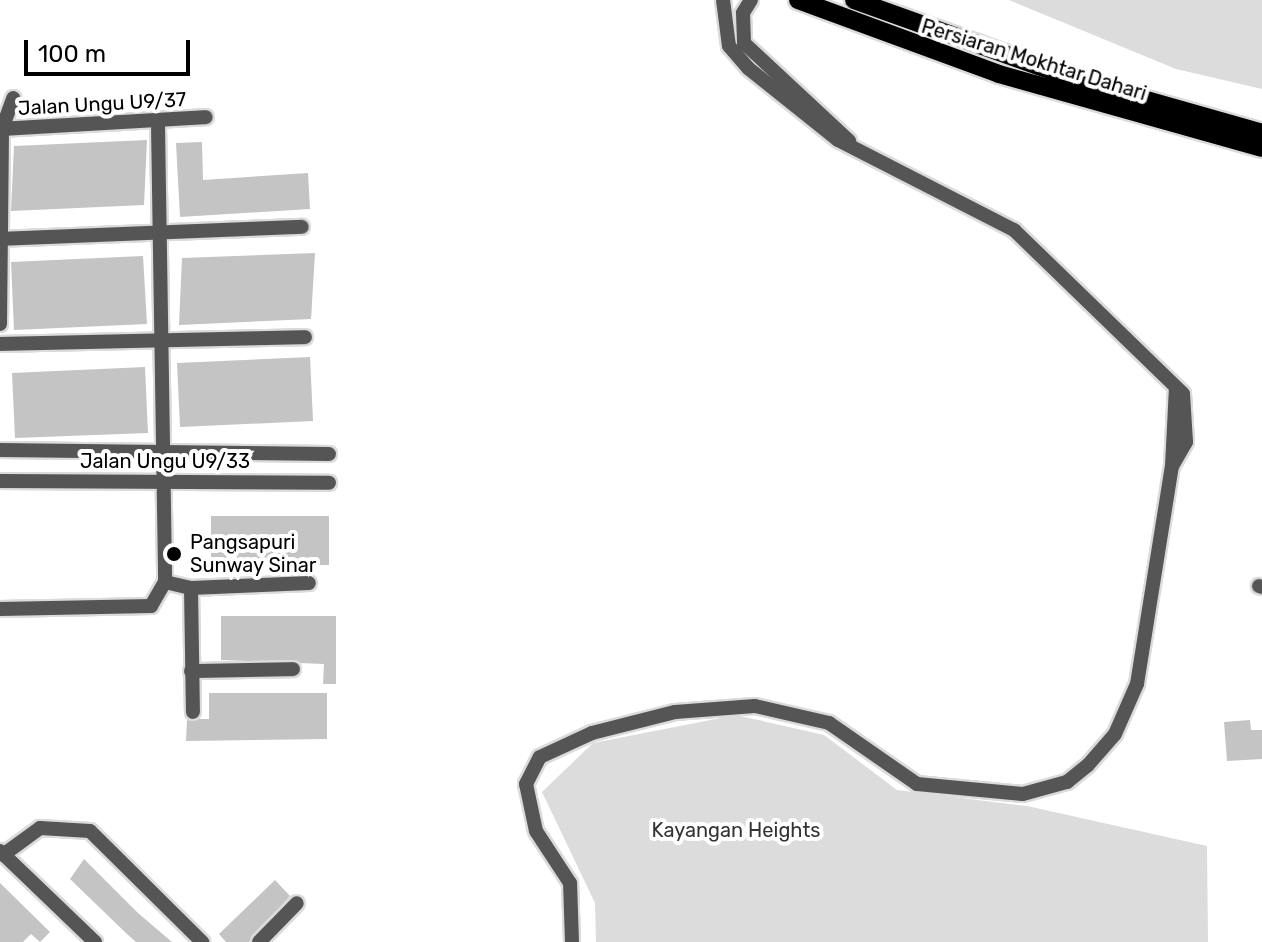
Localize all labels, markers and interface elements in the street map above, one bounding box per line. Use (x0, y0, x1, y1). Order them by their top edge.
street label: Persiaran Mokhtar Dahari (918, 14, 1150, 106)
scale bar (28, 24, 194, 74)
text: 100 m (38, 40, 106, 68)
street label: Jalan Ungu U9/37 (17, 88, 187, 120)
street label: Jalan Ungu U9/33 (80, 449, 250, 473)
place label: Pangsapuri Sunway Sinar (190, 530, 317, 577)
marker: Pangsapuri Sunway Sinar (165, 545, 183, 563)
park label: Kayangan Heights (652, 818, 820, 842)

